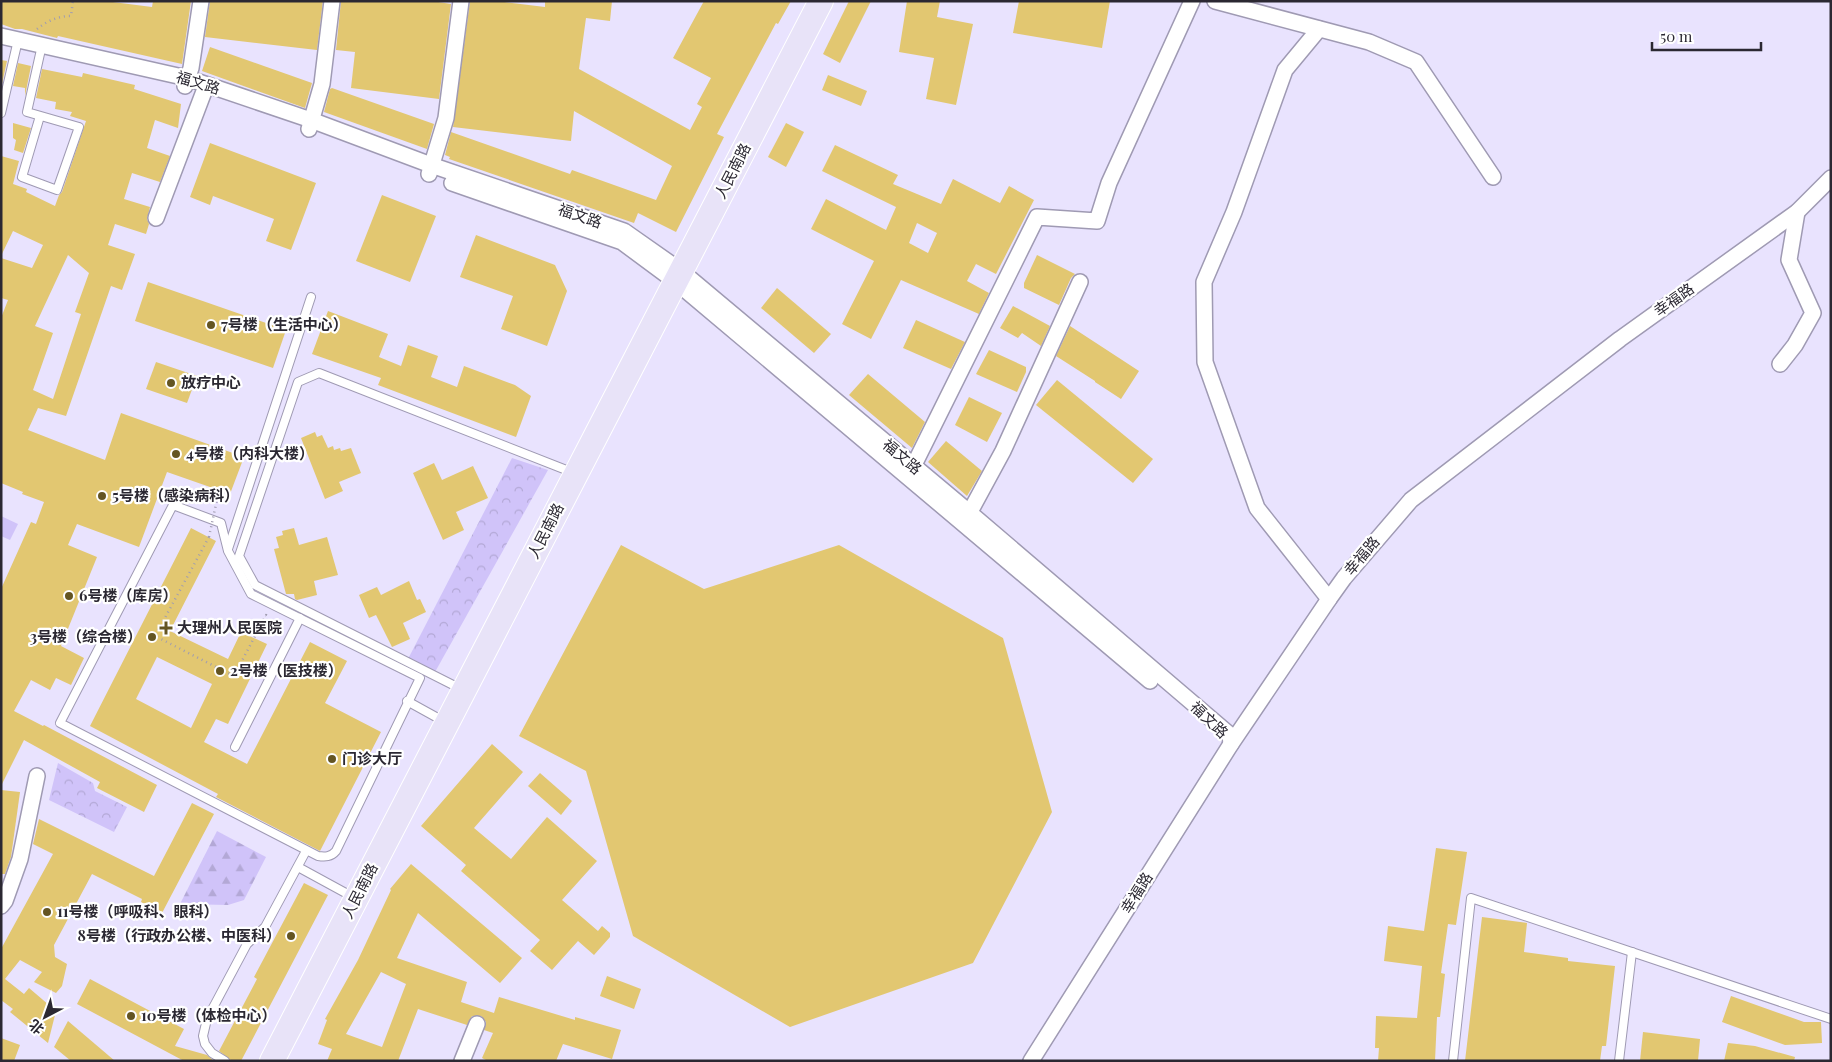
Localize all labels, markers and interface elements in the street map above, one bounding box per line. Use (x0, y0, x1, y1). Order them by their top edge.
scale bar (1652, 20, 1761, 52)
text: 50 m (1660, 26, 1693, 46)
street label: 福文路 (174, 66, 223, 98)
street label: 人民南路 (710, 139, 755, 202)
street label: 福文路 (556, 198, 605, 232)
street label: 幸福路 (1649, 278, 1698, 320)
place label: 7号楼（生活中心） (221, 314, 348, 334)
marker: 7号楼（生活中心） (205, 319, 217, 331)
place label: 放疗中心 (181, 372, 241, 392)
marker: 放疗中心 (165, 377, 177, 389)
street label: 福文路 (879, 434, 926, 478)
place label: 4号楼（内科大楼） (186, 443, 314, 463)
marker: 4号楼（内科大楼） (170, 448, 182, 460)
place label: 5号楼（感染病科） (112, 485, 239, 505)
marker: 5号楼（感染病科） (96, 490, 108, 502)
street label: 人民南路 (523, 499, 568, 562)
street label: 幸福路 (1339, 532, 1383, 579)
place label: 6号楼（库房） (79, 585, 177, 605)
marker: 6号楼（库房） (63, 590, 75, 602)
place label: 大理州人民医院 (177, 617, 282, 637)
marker: 大理州人民医院 (159, 621, 173, 635)
place label: 3号楼（综合楼） (30, 626, 142, 646)
marker: 3号楼（综合楼） (146, 631, 158, 643)
place label: 2号楼（医技楼） (230, 660, 343, 680)
marker: 2号楼（医技楼） (214, 665, 226, 677)
street label: 福文路 (1187, 696, 1233, 742)
place label: 门诊大厅 (342, 748, 402, 768)
marker: 门诊大厅 (326, 753, 338, 765)
street label: 人民南路 (337, 859, 382, 922)
street label: 幸福路 (1116, 868, 1157, 917)
place label: 11号楼（呼吸科、眼科） (57, 901, 219, 921)
marker: 11号楼（呼吸科、眼科） (41, 906, 53, 918)
place label: 8号楼（行政办公楼、中医科） (78, 925, 281, 945)
marker: 8号楼（行政办公楼、中医科） (285, 930, 297, 942)
north arrow (20, 992, 70, 1042)
place label: 10号楼（体检中心） (141, 1005, 276, 1025)
marker: 10号楼（体检中心） (125, 1010, 137, 1022)
text: 北 (25, 1015, 48, 1039)

